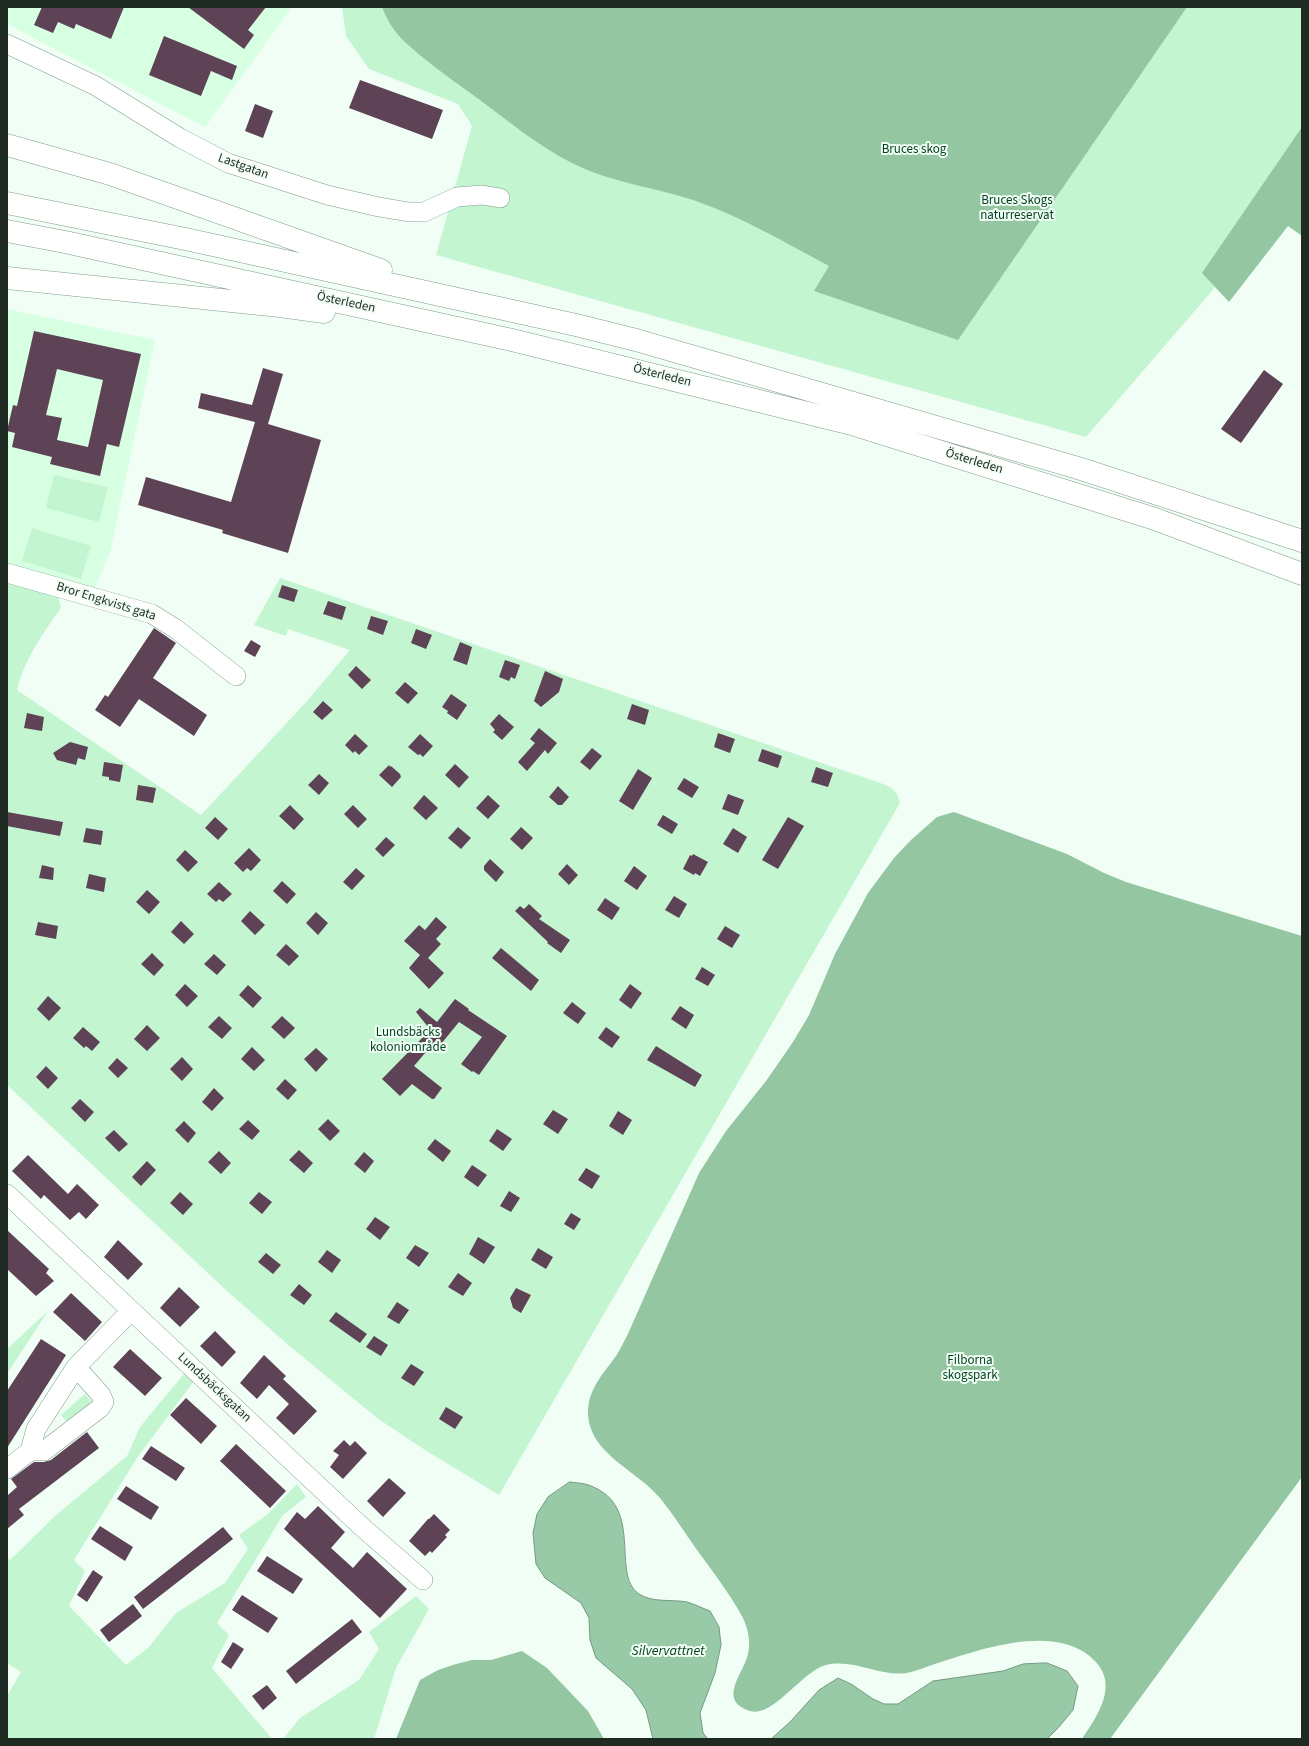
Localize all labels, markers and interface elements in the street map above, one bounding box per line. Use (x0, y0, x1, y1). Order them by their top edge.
park label: Bruces skog (882, 142, 946, 158)
street label: Lastgatan (216, 151, 270, 183)
park label: Bruces Skogs naturreservat (980, 193, 1054, 224)
street label: Österleden (315, 289, 377, 317)
street label: Österleden (631, 361, 693, 391)
street label: Österleden (943, 446, 1005, 478)
street label: Bror Engkvists gata (54, 579, 158, 625)
park label: Lundsbäcks koloniområde (370, 1025, 446, 1056)
street label: Lundsbäcksgatan (174, 1350, 254, 1426)
park label: Filborna skogspark (942, 1353, 998, 1384)
water label: Silvervattnet (632, 1644, 704, 1660)

